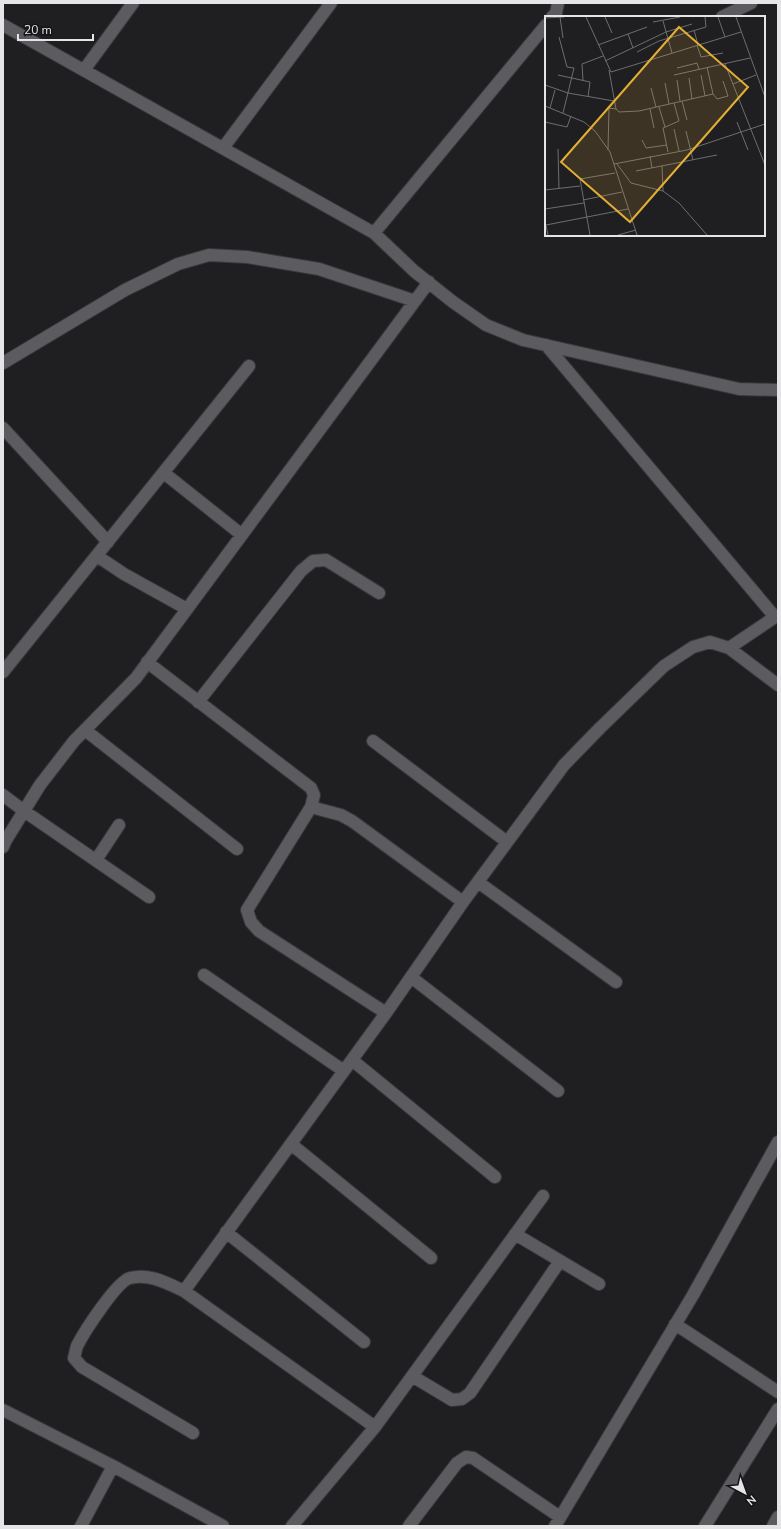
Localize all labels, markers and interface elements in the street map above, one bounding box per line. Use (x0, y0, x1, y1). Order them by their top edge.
scale bar (18, 16, 93, 42)
inset map (545, 16, 765, 236)
text: 20 m (24, 22, 52, 38)
north arrow (725, 1473, 765, 1513)
text: N (743, 1492, 759, 1509)

